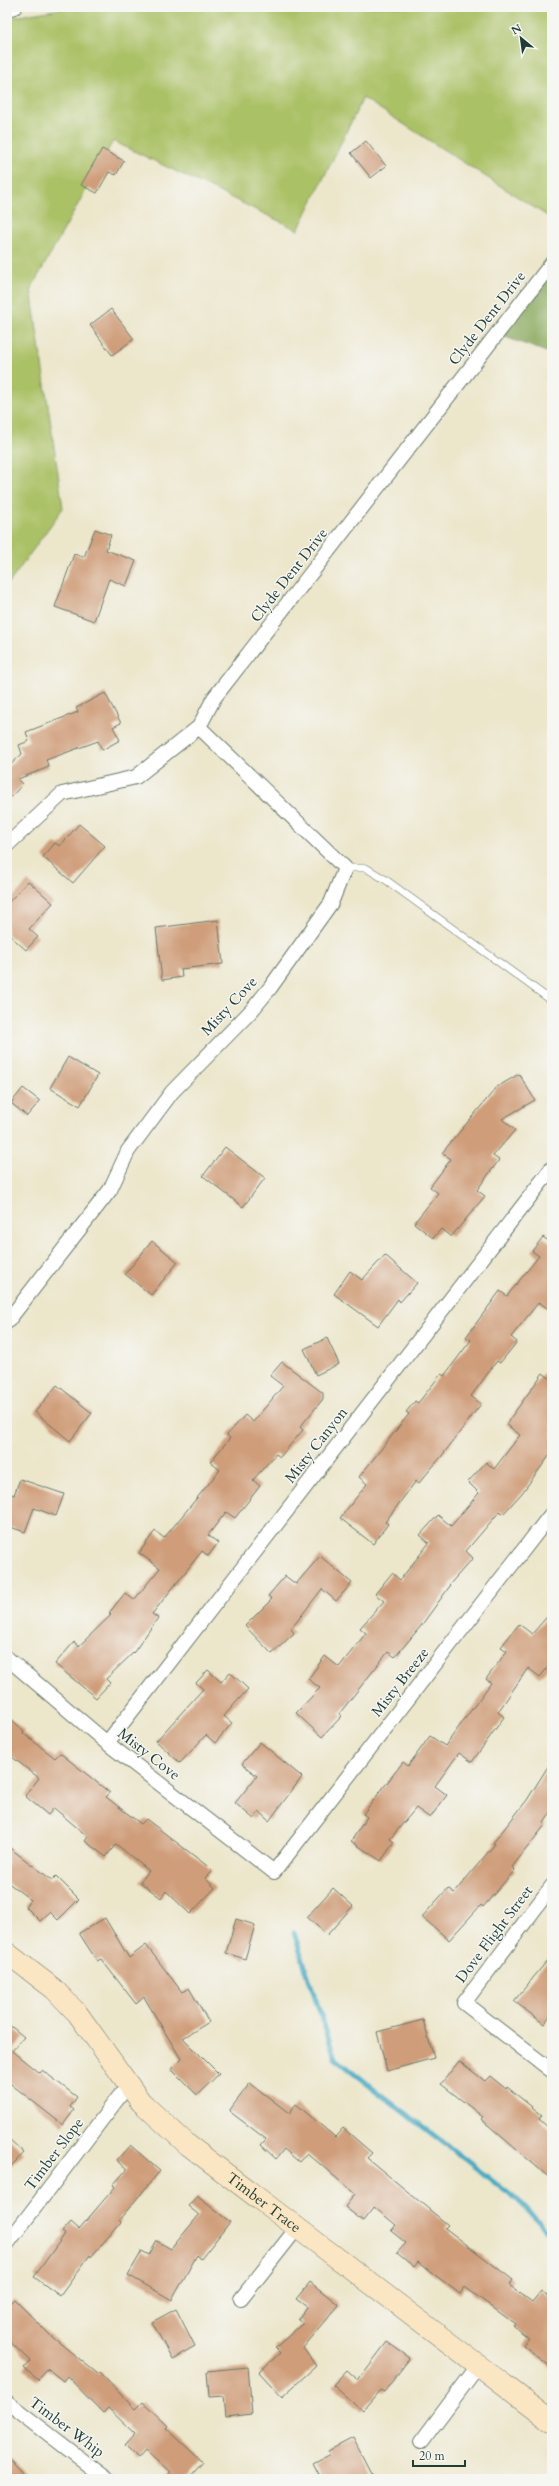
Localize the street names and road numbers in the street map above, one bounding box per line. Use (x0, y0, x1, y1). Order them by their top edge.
street label: Clyde Dent Drive (444, 267, 530, 369)
street label: Clyde Dent Drive (246, 524, 332, 626)
street label: Misty Cove (196, 972, 262, 1040)
street label: Misty Canyon (280, 1403, 352, 1487)
street label: Misty Breeze (367, 1643, 434, 1721)
street label: Misty Cove (114, 1723, 184, 1785)
street label: Dove Flight Street (451, 1881, 537, 1987)
street label: Timber Slope (20, 2113, 88, 2195)
street label: Timber Trace (222, 2168, 306, 2237)
street label: Timber Whip (25, 2392, 109, 2462)

